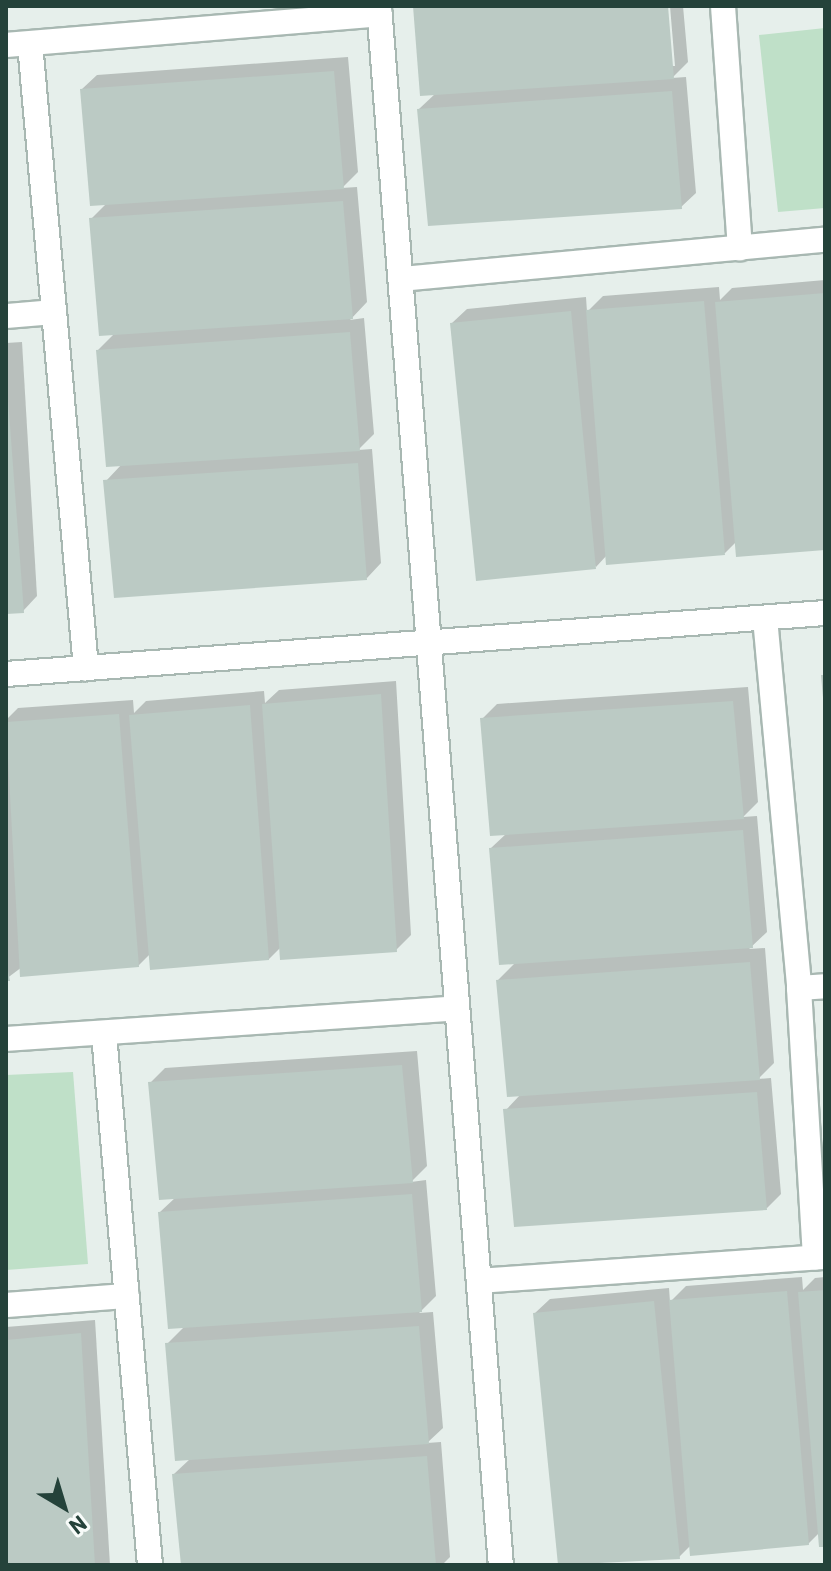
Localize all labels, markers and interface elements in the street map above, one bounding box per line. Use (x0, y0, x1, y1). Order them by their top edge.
north arrow (24, 1467, 104, 1547)
text: N (65, 1511, 93, 1541)

